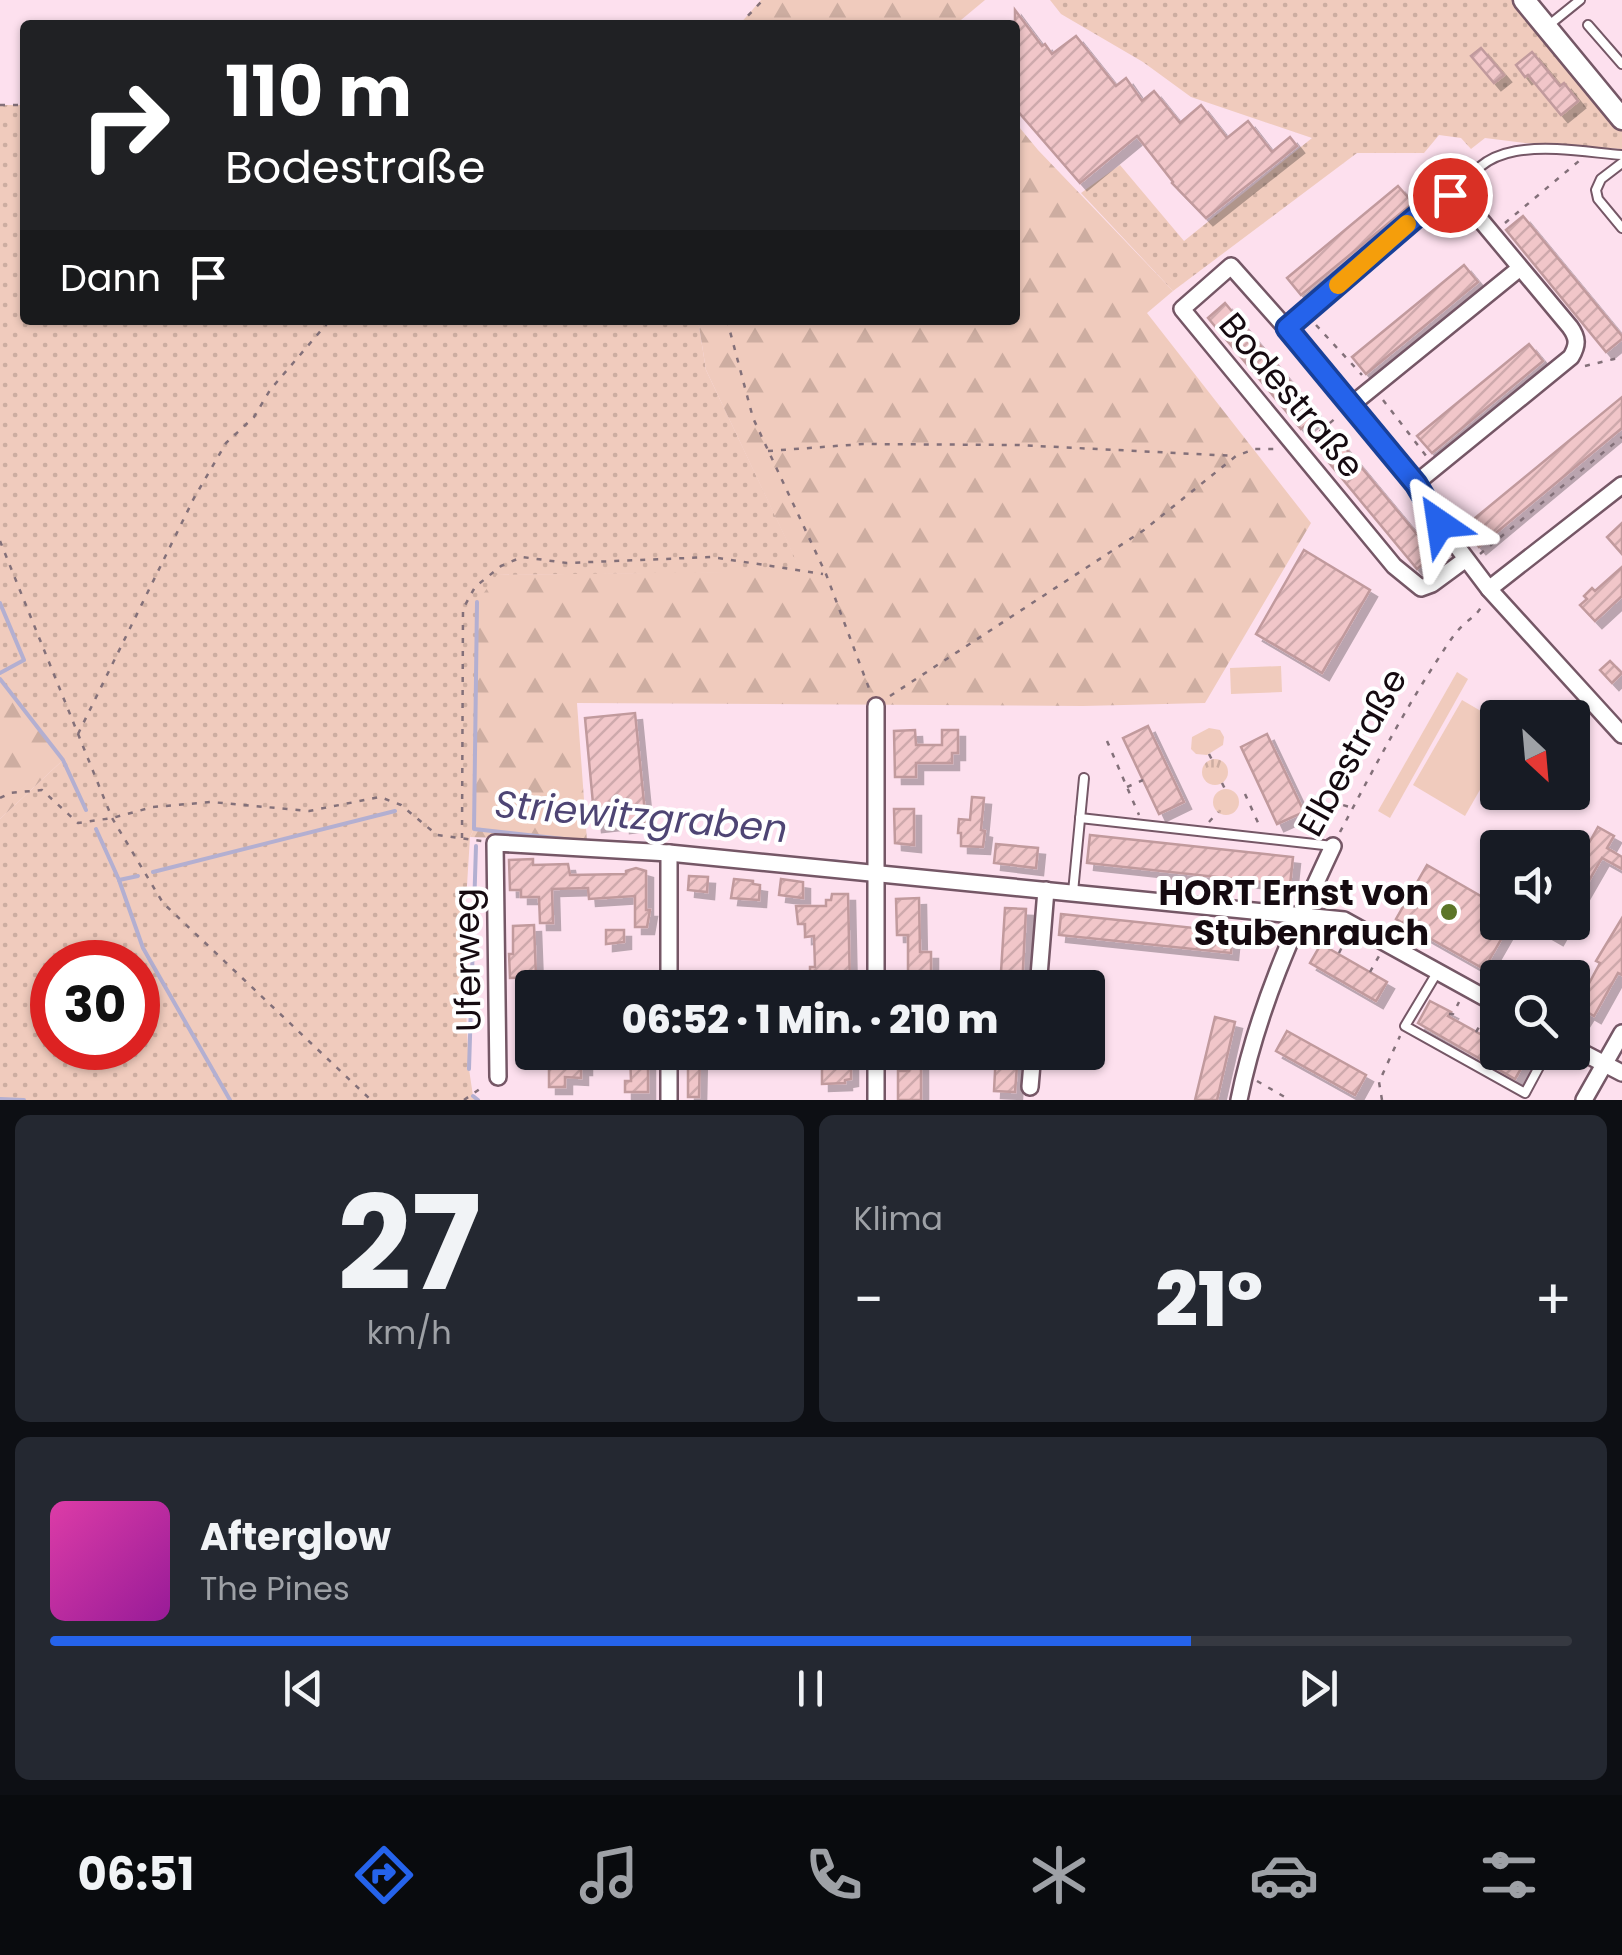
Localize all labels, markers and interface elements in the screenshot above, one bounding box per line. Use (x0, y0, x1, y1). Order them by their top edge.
text: 110 m (225, 42, 412, 141)
icon: right (60, 60, 190, 190)
text: Bodestraße (225, 136, 485, 199)
pin (1408, 153, 1493, 238)
icon: arrive (1423, 168, 1478, 223)
icon: arrive (181, 250, 236, 305)
text: Dann (60, 251, 161, 304)
street label: Bodestraße (1208, 302, 1376, 488)
position arrow (1388, 472, 1492, 576)
street label: Elbestraße (1286, 659, 1418, 845)
north arrow (1480, 700, 1590, 810)
map controls (1480, 700, 1590, 1070)
water label: Striewitzgraben (492, 777, 790, 855)
button: sound (1480, 830, 1590, 940)
place label: HORT Ernst von Stubenrauch (1159, 868, 1429, 957)
street label: Uferweg (441, 888, 493, 1032)
marker: HORT Ernst von Stubenrauch (1438, 901, 1460, 923)
speed limit sign: 30 (30, 940, 160, 1070)
button: search (1480, 960, 1590, 1070)
text: 06:52 · 1 Min. · 210 m (622, 993, 998, 1046)
text: 27 (337, 1152, 481, 1335)
text: Klima (854, 1196, 943, 1241)
text: 21° (1155, 1247, 1263, 1352)
text: − (854, 1261, 884, 1338)
text: + (1534, 1261, 1572, 1338)
text: km/h (367, 1310, 452, 1355)
text: Afterglow (200, 1510, 391, 1563)
text: The Pines (200, 1566, 350, 1611)
icon: previous (276, 1661, 331, 1716)
icon: pause (783, 1661, 838, 1716)
icon: next (1291, 1661, 1346, 1716)
icon: directions (349, 1840, 419, 1910)
icon: music (574, 1840, 644, 1910)
icon: phone (799, 1840, 869, 1910)
icon: climate (1024, 1840, 1094, 1910)
icon: car (1249, 1840, 1319, 1910)
icon: filters (1474, 1840, 1544, 1910)
text: 06:51 (78, 1843, 194, 1906)

